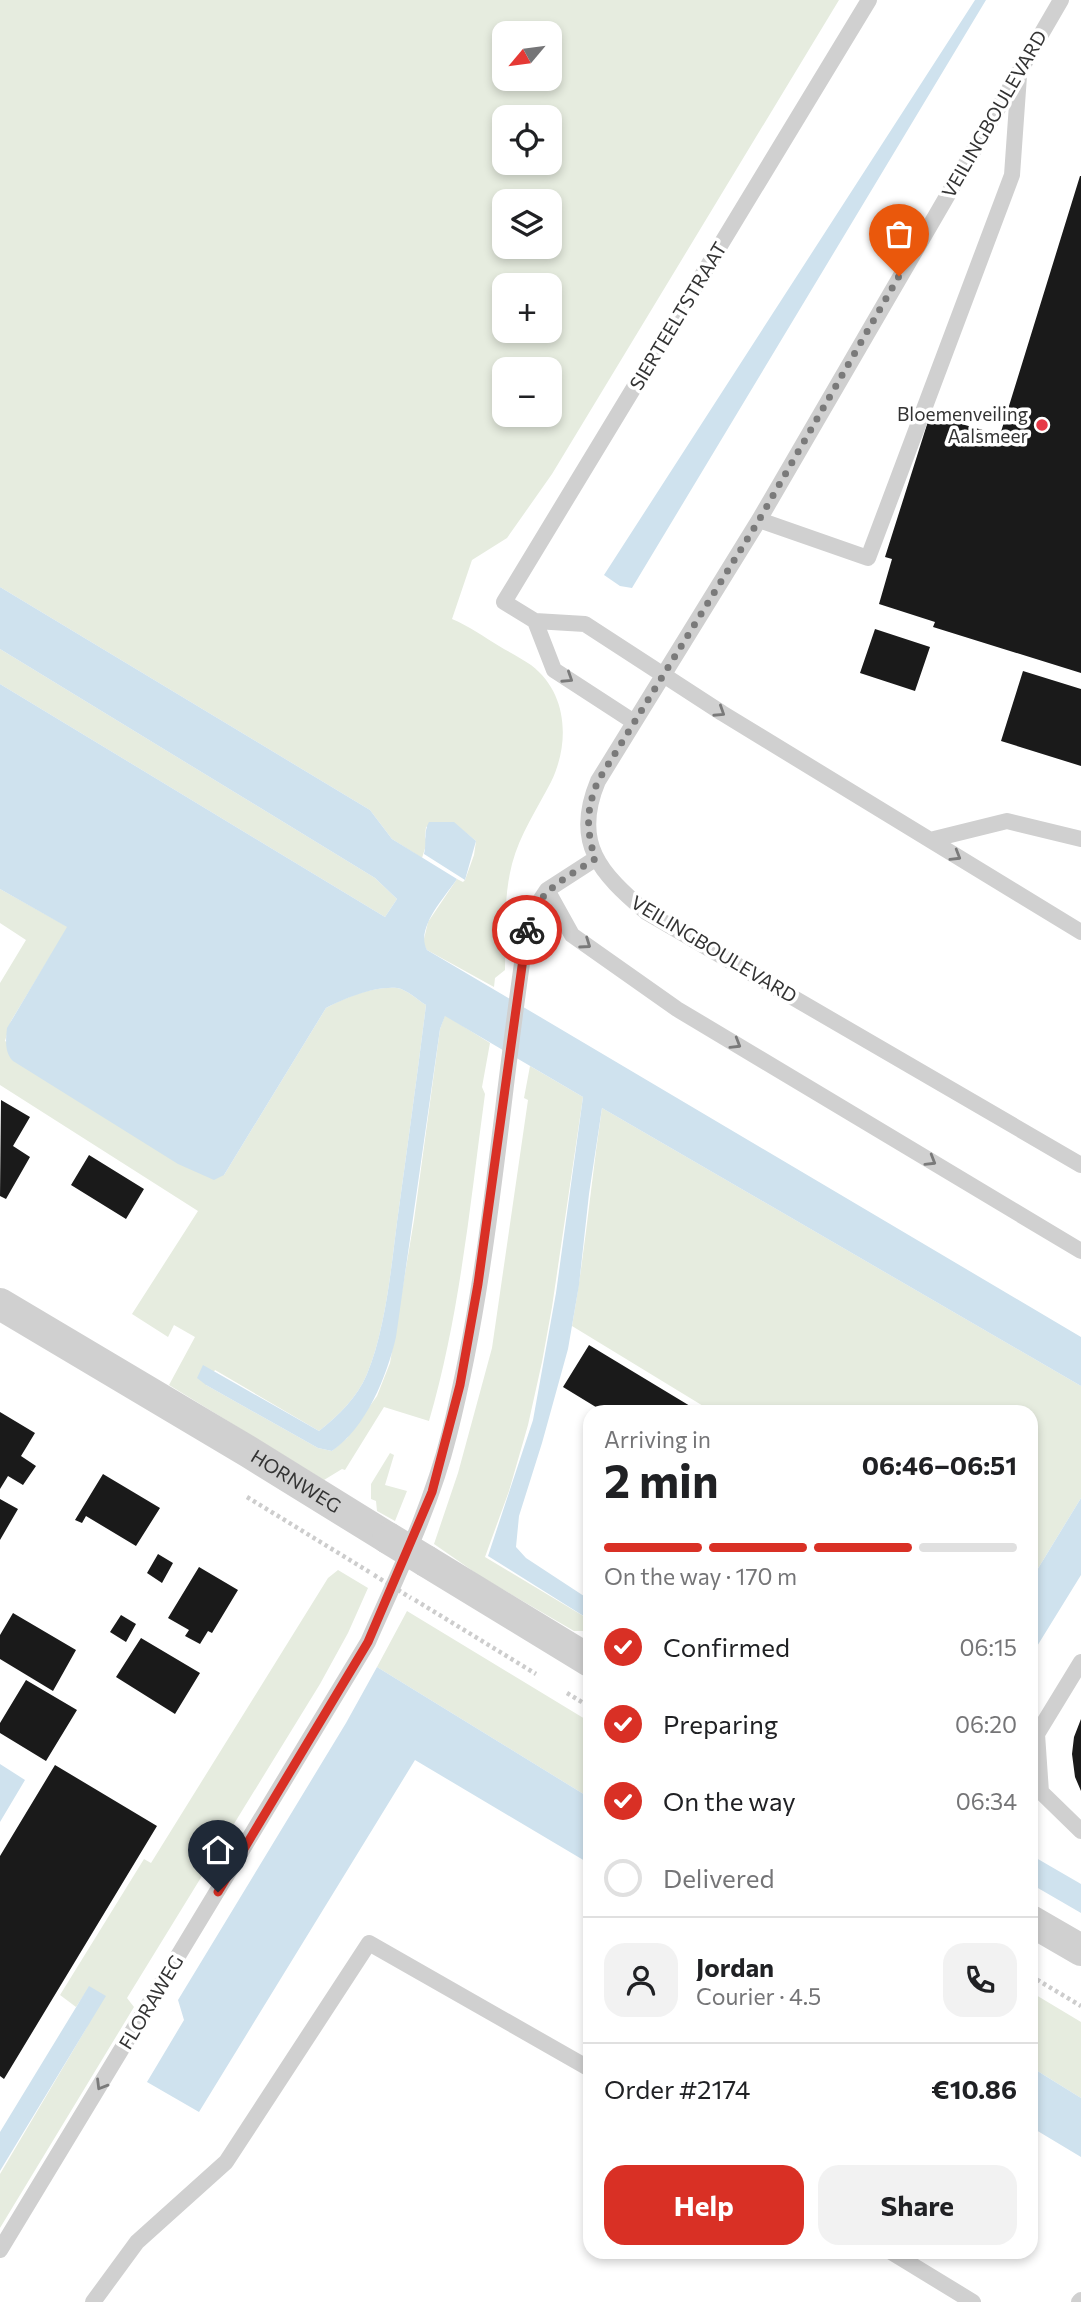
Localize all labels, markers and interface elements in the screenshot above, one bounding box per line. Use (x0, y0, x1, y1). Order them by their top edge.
north arrow (492, 21, 562, 91)
map controls (492, 21, 562, 427)
street label: VEILINGBOULEVARD (936, 26, 1051, 202)
button: locate (492, 105, 562, 175)
button: layers (492, 189, 562, 259)
pin (869, 204, 929, 276)
icon: bag (880, 215, 918, 253)
street label: SIERTEELTSTRAAT (624, 238, 731, 394)
button: + (492, 273, 562, 343)
button: − (492, 357, 562, 427)
place label: Bloemenveiling Aalsmeer (897, 402, 1028, 447)
marker: Bloemenveiling Aalsmeer (1034, 417, 1050, 433)
one-way arrow (560, 670, 573, 683)
one-way arrow (712, 703, 725, 716)
one-way arrow (949, 847, 962, 860)
street label: VEILINGBOULEVARD (627, 890, 801, 1007)
courier (492, 895, 562, 965)
icon: bike (508, 911, 546, 949)
one-way arrow (578, 936, 591, 948)
one-way arrow (728, 1036, 741, 1049)
one-way arrow (923, 1153, 936, 1166)
text: Arriving in (604, 1425, 711, 1453)
street label: HORNWEG (247, 1444, 346, 1517)
text: 06:46–06:51 (862, 1449, 1017, 1480)
text: 2 min (604, 1451, 719, 1507)
text: On the way · 170 m (604, 1562, 797, 1590)
icon: check (604, 1628, 642, 1666)
text: Confirmed (663, 1631, 790, 1662)
text: 06:15 (960, 1633, 1017, 1661)
icon: check (604, 1705, 642, 1743)
text: Preparing (663, 1708, 778, 1739)
text: 06:20 (955, 1710, 1017, 1738)
icon: check (604, 1782, 642, 1820)
text: On the way (663, 1785, 796, 1816)
text: 06:34 (956, 1787, 1017, 1815)
pin (188, 1820, 248, 1892)
icon: home (199, 1831, 237, 1869)
text: Delivered (663, 1862, 774, 1893)
button: person (604, 1943, 678, 2017)
button: phone (943, 1943, 1017, 2017)
street label: FLORAWEG (113, 1950, 188, 2053)
text: Jordan (696, 1951, 774, 1982)
text: Courier · 4.5 (696, 1982, 821, 2010)
text: Order #2174 (604, 2073, 750, 2104)
text: €10.86 (931, 2073, 1017, 2104)
one-way arrow (97, 2077, 110, 2090)
button: Help (604, 2165, 804, 2245)
button: Share (818, 2165, 1017, 2245)

